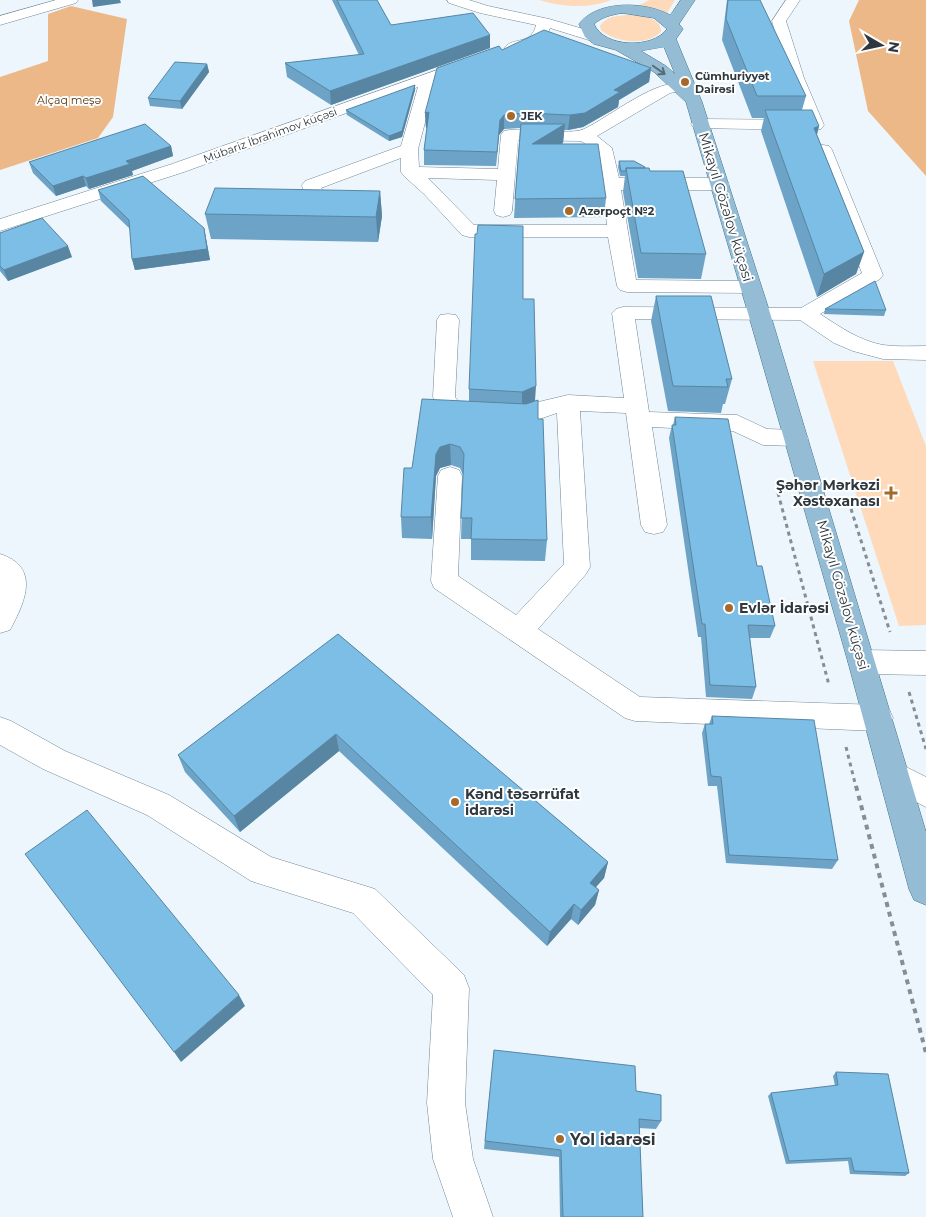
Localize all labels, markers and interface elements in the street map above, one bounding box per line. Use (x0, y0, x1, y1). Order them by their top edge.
north arrow (856, 20, 906, 70)
text: N (884, 40, 904, 54)
one-way arrow (652, 65, 666, 75)
place label: Cümhuriyyət Dairəsi (695, 69, 770, 96)
marker: Cümhuriyyət Dairəsi (679, 76, 691, 88)
park label: Alçaq meşə (37, 93, 101, 107)
street label: Mübariz İbrahimov küçəsi (201, 104, 339, 166)
place label: JEK (520, 109, 543, 123)
marker: JEK (505, 110, 517, 122)
street label: Mikayıl Gözəlov küçəsi (695, 130, 757, 284)
place label: Azərpoçt №2 (578, 204, 655, 218)
marker: Azərpoçt №2 (563, 205, 575, 217)
place label: Şəhər Mərkəzi Xəstəxanası (776, 476, 880, 510)
marker: Şəhər Mərkəzi Xəstəxanası (884, 486, 898, 500)
street label: Mikayıl Gözəlov küçəsi (813, 518, 873, 672)
place label: Evlər İdarəsi (739, 599, 829, 617)
marker: Evlər İdarəsi (723, 602, 735, 614)
place label: Kənd təsərrüfat idarəsi (465, 785, 580, 819)
marker: Kənd təsərrüfat idarəsi (449, 796, 461, 808)
place label: Yol idarəsi (569, 1130, 656, 1149)
marker: Yol idarəsi (554, 1133, 566, 1145)

